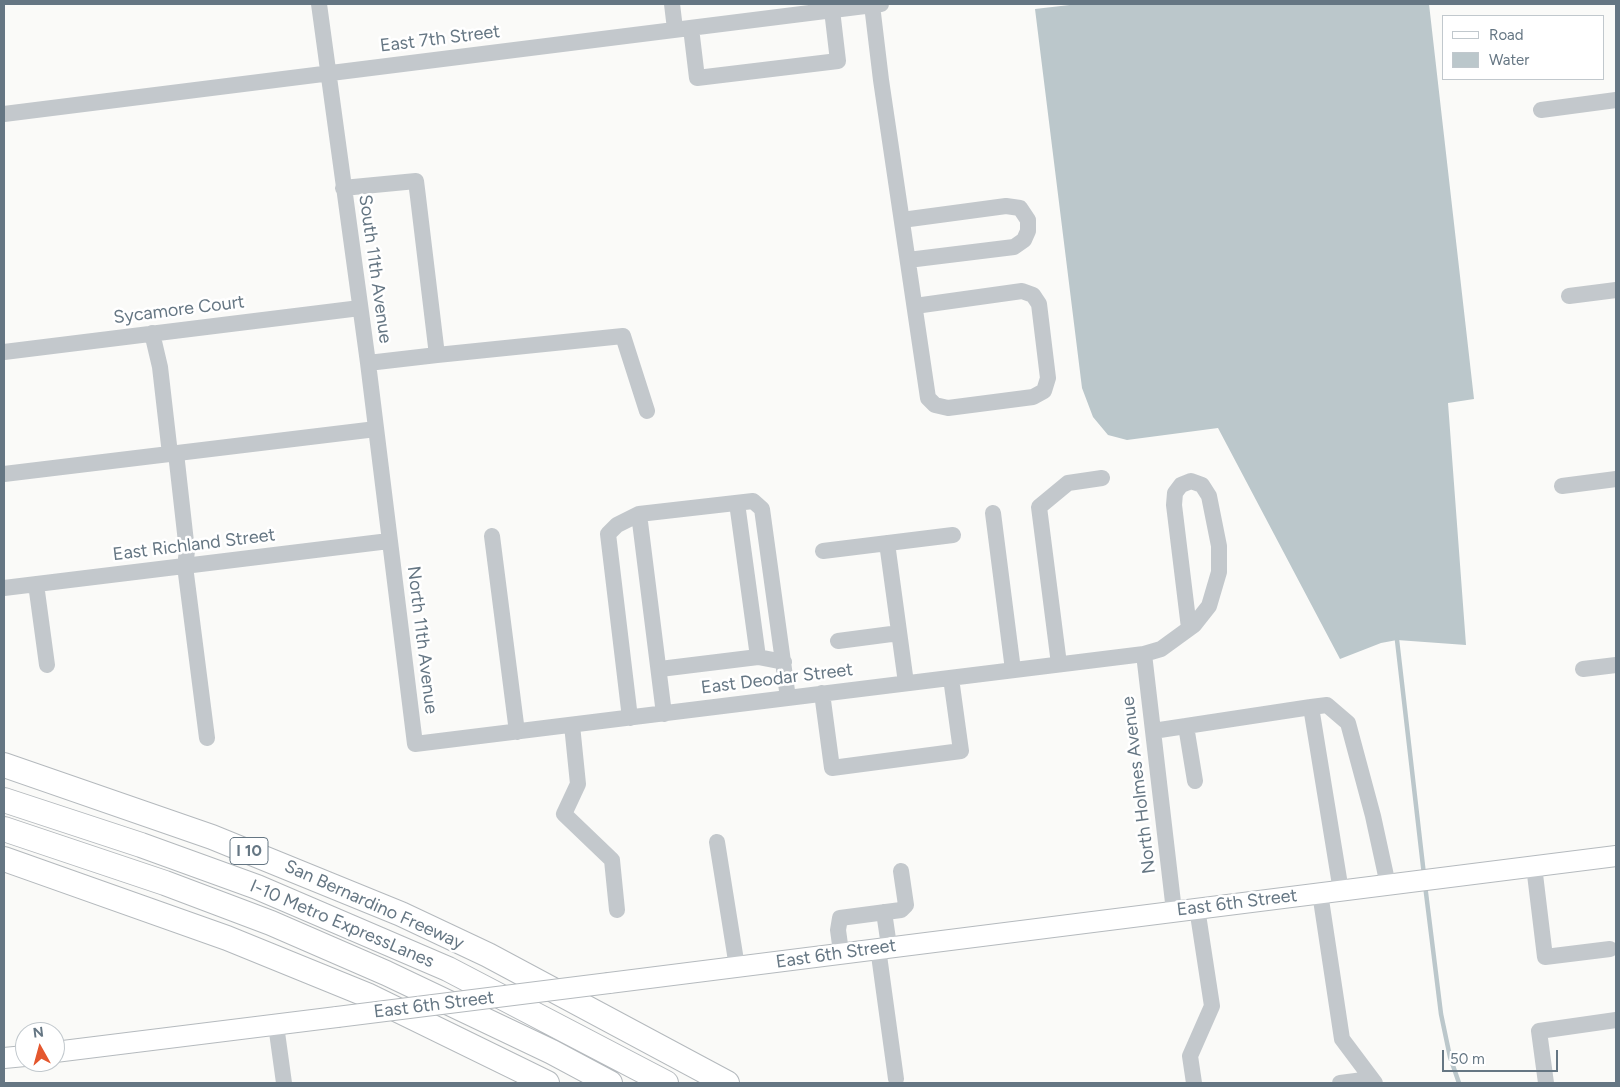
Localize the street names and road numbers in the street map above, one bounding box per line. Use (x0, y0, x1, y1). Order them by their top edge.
street label: East 7th Street (379, 21, 501, 57)
street label: South 11th Avenue (354, 193, 396, 345)
street label: Sycamore Court (112, 291, 246, 329)
street label: East Richland Street (112, 524, 276, 566)
street label: North 11th Avenue (402, 565, 442, 715)
street label: East Deodar Street (700, 659, 854, 699)
street label: North Holmes Avenue (1117, 695, 1161, 875)
road number: I 10 (230, 838, 268, 864)
street label: San Bernardino Freeway (281, 856, 467, 954)
street label: I-10 Metro ExpressLanes (247, 875, 437, 973)
street label: East 6th Street (1175, 885, 1299, 921)
street label: East 6th Street (774, 935, 898, 973)
street label: East 6th Street (372, 987, 496, 1023)

